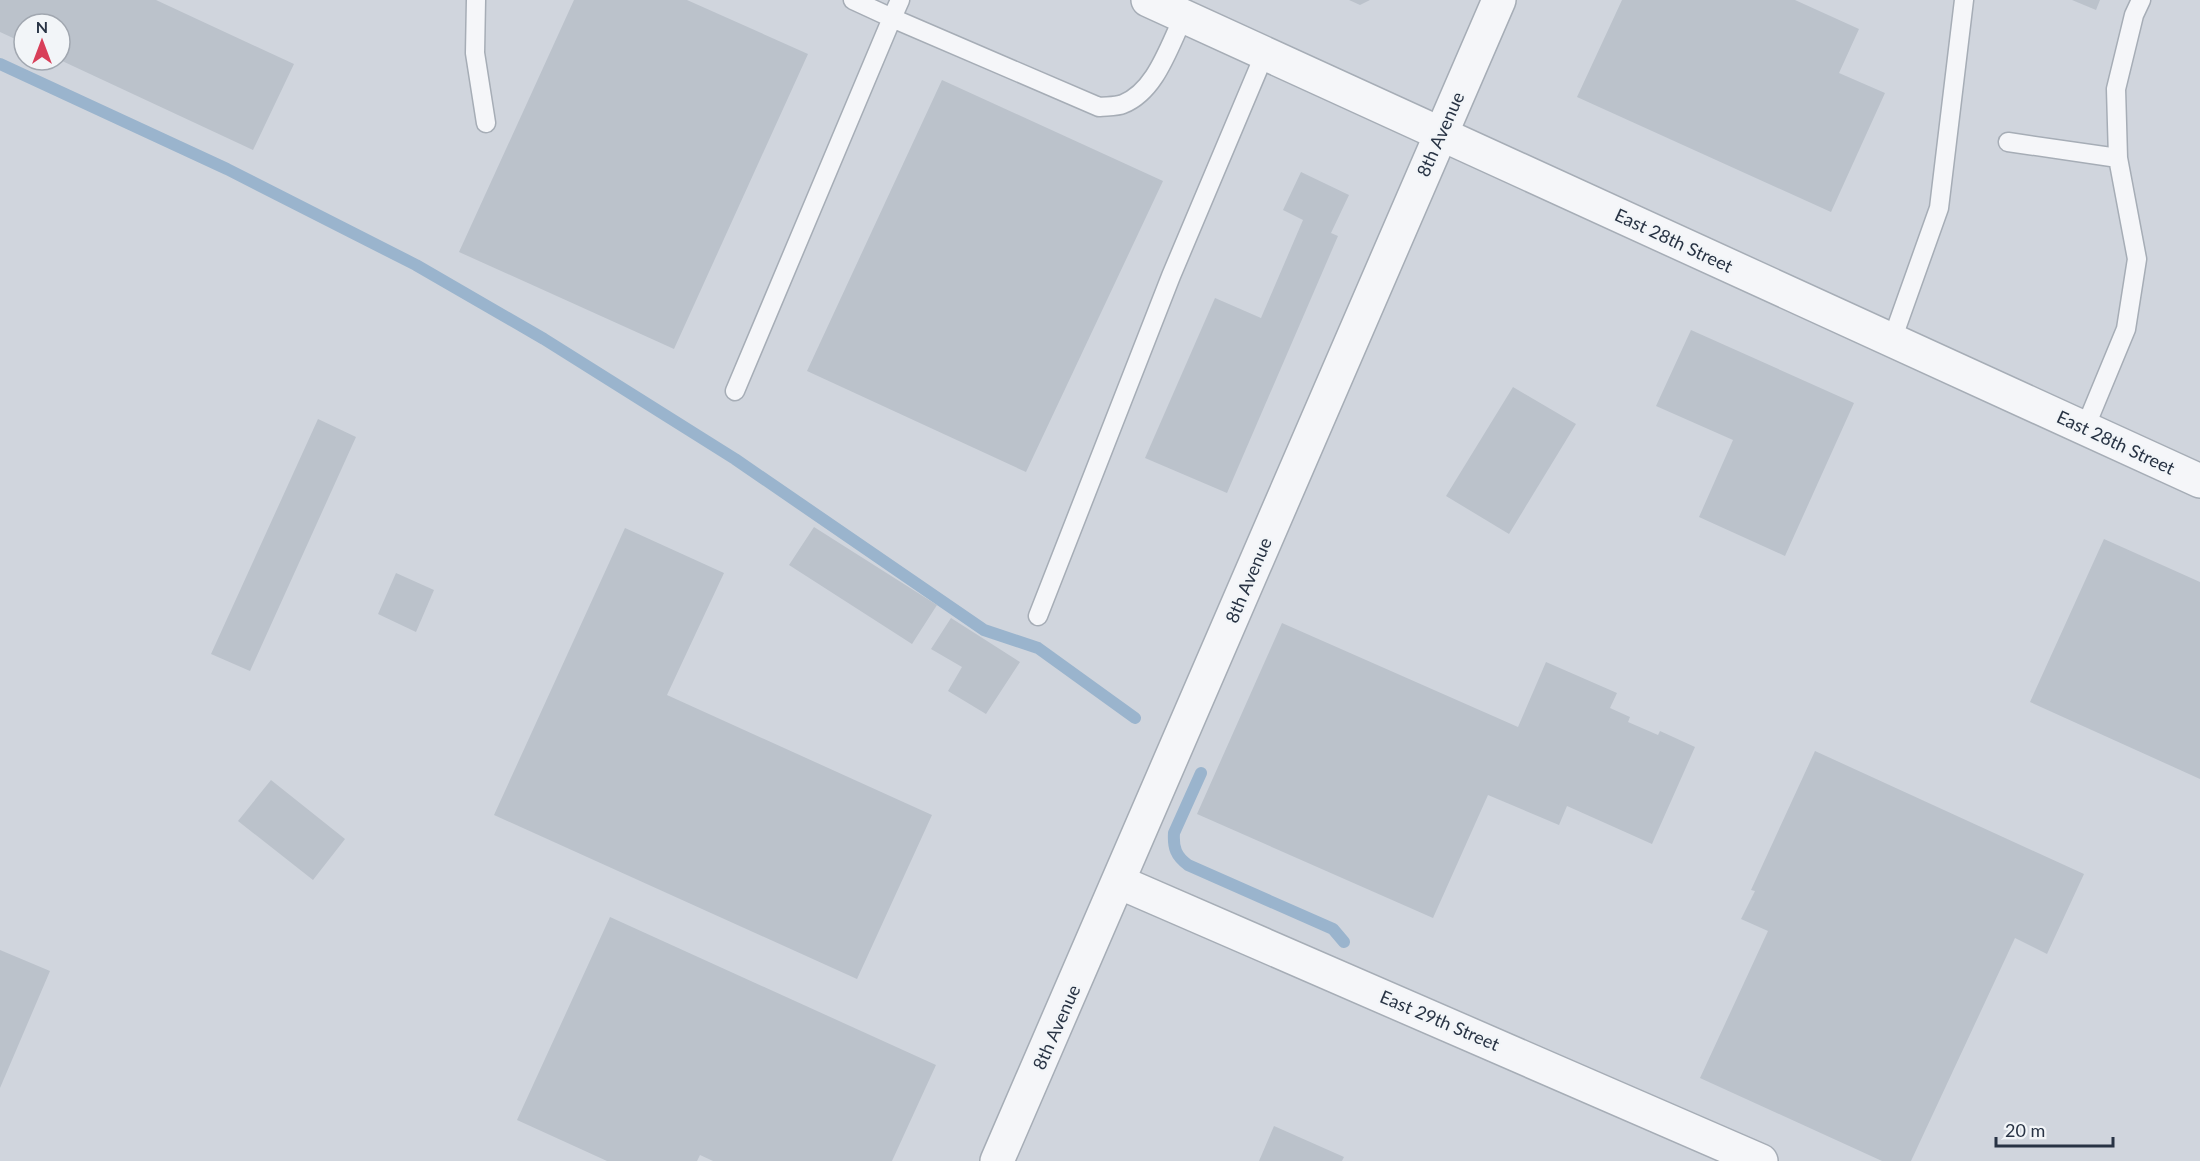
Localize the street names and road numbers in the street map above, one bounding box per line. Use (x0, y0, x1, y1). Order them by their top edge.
street label: 8th Avenue (1412, 88, 1468, 180)
street label: East 28th Street (1612, 203, 1737, 277)
street label: East 28th Street (2054, 405, 2179, 479)
street label: 8th Avenue (1220, 534, 1276, 626)
street label: 8th Avenue (1028, 981, 1084, 1073)
street label: East 29th Street (1377, 985, 1503, 1055)

